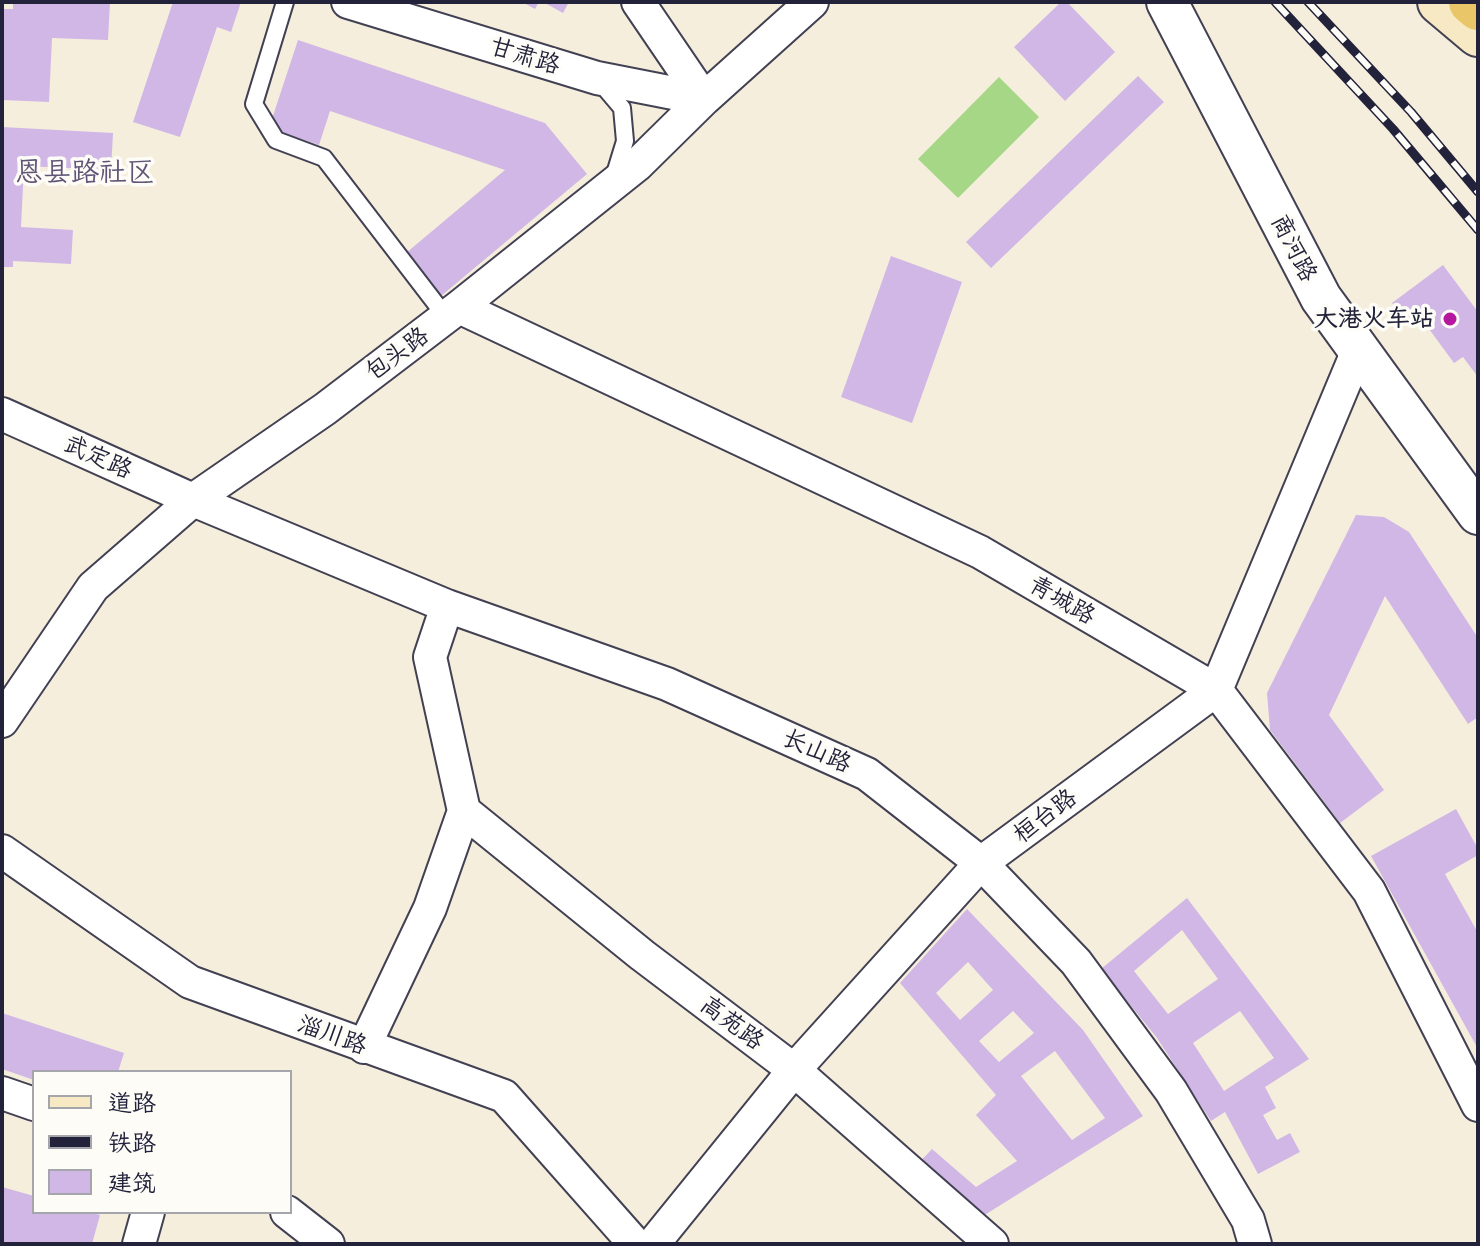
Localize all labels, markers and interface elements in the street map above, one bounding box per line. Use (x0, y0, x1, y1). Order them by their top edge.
street label: 甘肃路 (486, 32, 564, 80)
district label: 恩县路社区 (15, 155, 155, 189)
street label: 商河路 (1265, 209, 1323, 287)
place label: 大港火车站 (1314, 305, 1434, 333)
marker: 大港火车站 (1441, 310, 1459, 328)
street label: 包头路 (360, 321, 434, 387)
street label: 武定路 (59, 429, 137, 485)
street label: 青城路 (1024, 570, 1100, 630)
street label: 长山路 (778, 723, 856, 779)
street label: 桓台路 (1008, 783, 1082, 849)
street label: 高苑路 (695, 990, 769, 1056)
street label: 淄川路 (293, 1009, 371, 1061)
legend (32, 1070, 292, 1214)
text: 道路 (108, 1086, 156, 1117)
text: 铁路 (108, 1126, 156, 1157)
text: 建筑 (108, 1166, 156, 1197)

